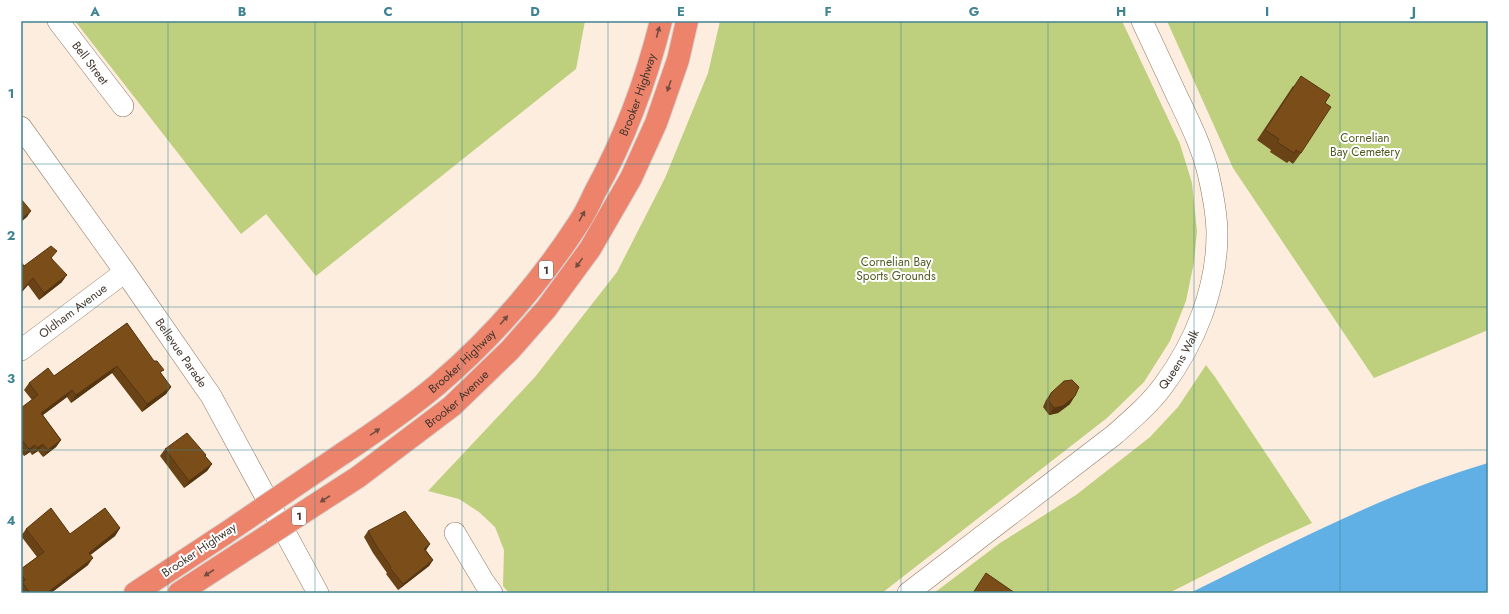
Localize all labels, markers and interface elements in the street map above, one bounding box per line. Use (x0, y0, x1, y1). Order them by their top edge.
text: A (89, 2, 100, 21)
text: B (238, 2, 247, 21)
text: C (383, 2, 393, 21)
text: D (530, 2, 540, 21)
text: E (677, 2, 685, 21)
text: F (824, 2, 832, 21)
text: G (969, 2, 980, 21)
text: H (1116, 2, 1126, 21)
text: I (1265, 2, 1269, 21)
text: J (1409, 2, 1416, 21)
one-way arrow (656, 26, 662, 38)
street label: Bell Street (68, 37, 113, 89)
street label: Brooker Highway (615, 50, 661, 139)
one-way arrow (666, 80, 672, 92)
text: 1 (8, 84, 14, 103)
park label: Cornelian Bay Cemetery (1330, 129, 1401, 161)
one-way arrow (579, 211, 586, 222)
text: 2 (7, 226, 15, 245)
park label: Cornelian Bay Sports Grounds (856, 253, 936, 285)
one-way arrow (575, 258, 583, 269)
road number: 1 (539, 261, 553, 279)
street label: Oldham Avenue (35, 279, 111, 343)
street label: Bellevue Parade (151, 315, 212, 391)
one-way arrow (500, 315, 509, 325)
street label: Brooker Highway (424, 325, 501, 398)
street label: Queens Walk (1154, 326, 1204, 394)
street label: Brooker Avenue (421, 366, 493, 432)
text: 3 (7, 369, 15, 388)
one-way arrow (369, 428, 380, 436)
one-way arrow (319, 495, 331, 502)
road number: 1 (292, 507, 306, 525)
text: 4 (6, 511, 16, 530)
street label: Brooker Highway (158, 518, 241, 582)
one-way arrow (204, 570, 215, 577)

